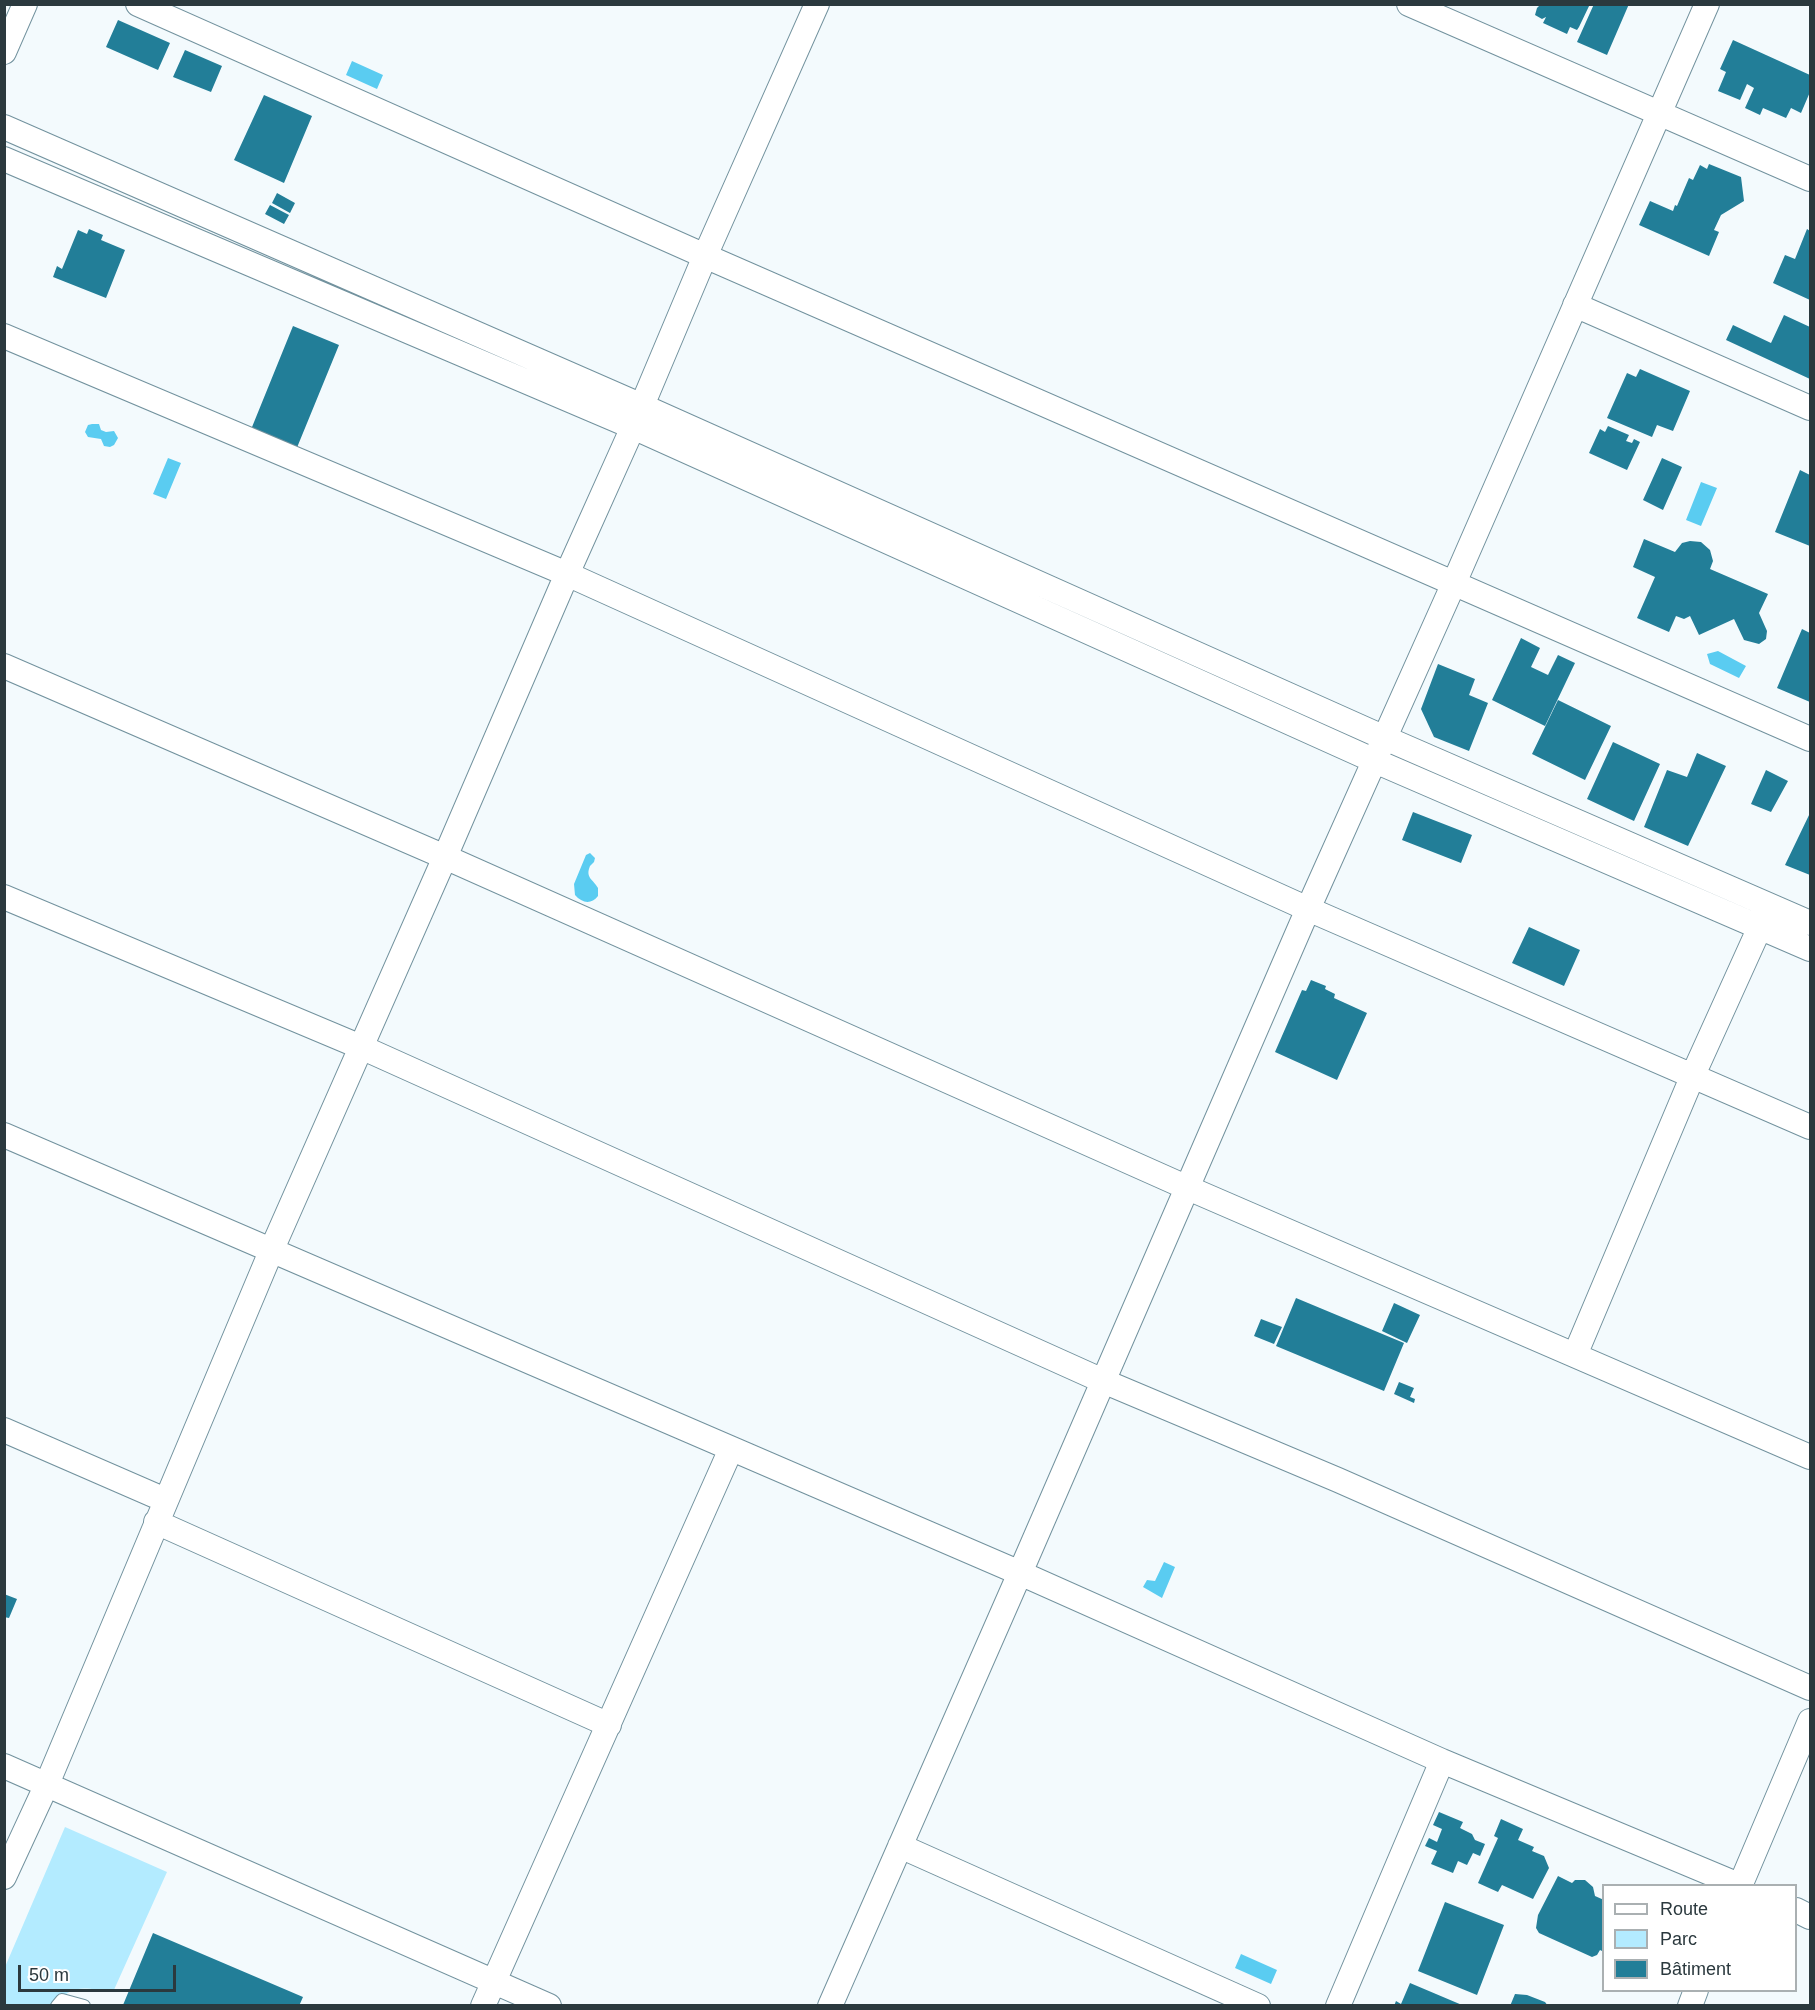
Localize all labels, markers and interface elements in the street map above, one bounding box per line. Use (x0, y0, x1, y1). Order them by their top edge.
legend (1602, 1884, 1797, 1992)
text: Route (1660, 1899, 1708, 1919)
text: Parc (1660, 1929, 1697, 1949)
scale bar (21, 1953, 178, 1991)
text: Bâtiment (1660, 1959, 1731, 1979)
text: 50 m (29, 1965, 69, 1985)

